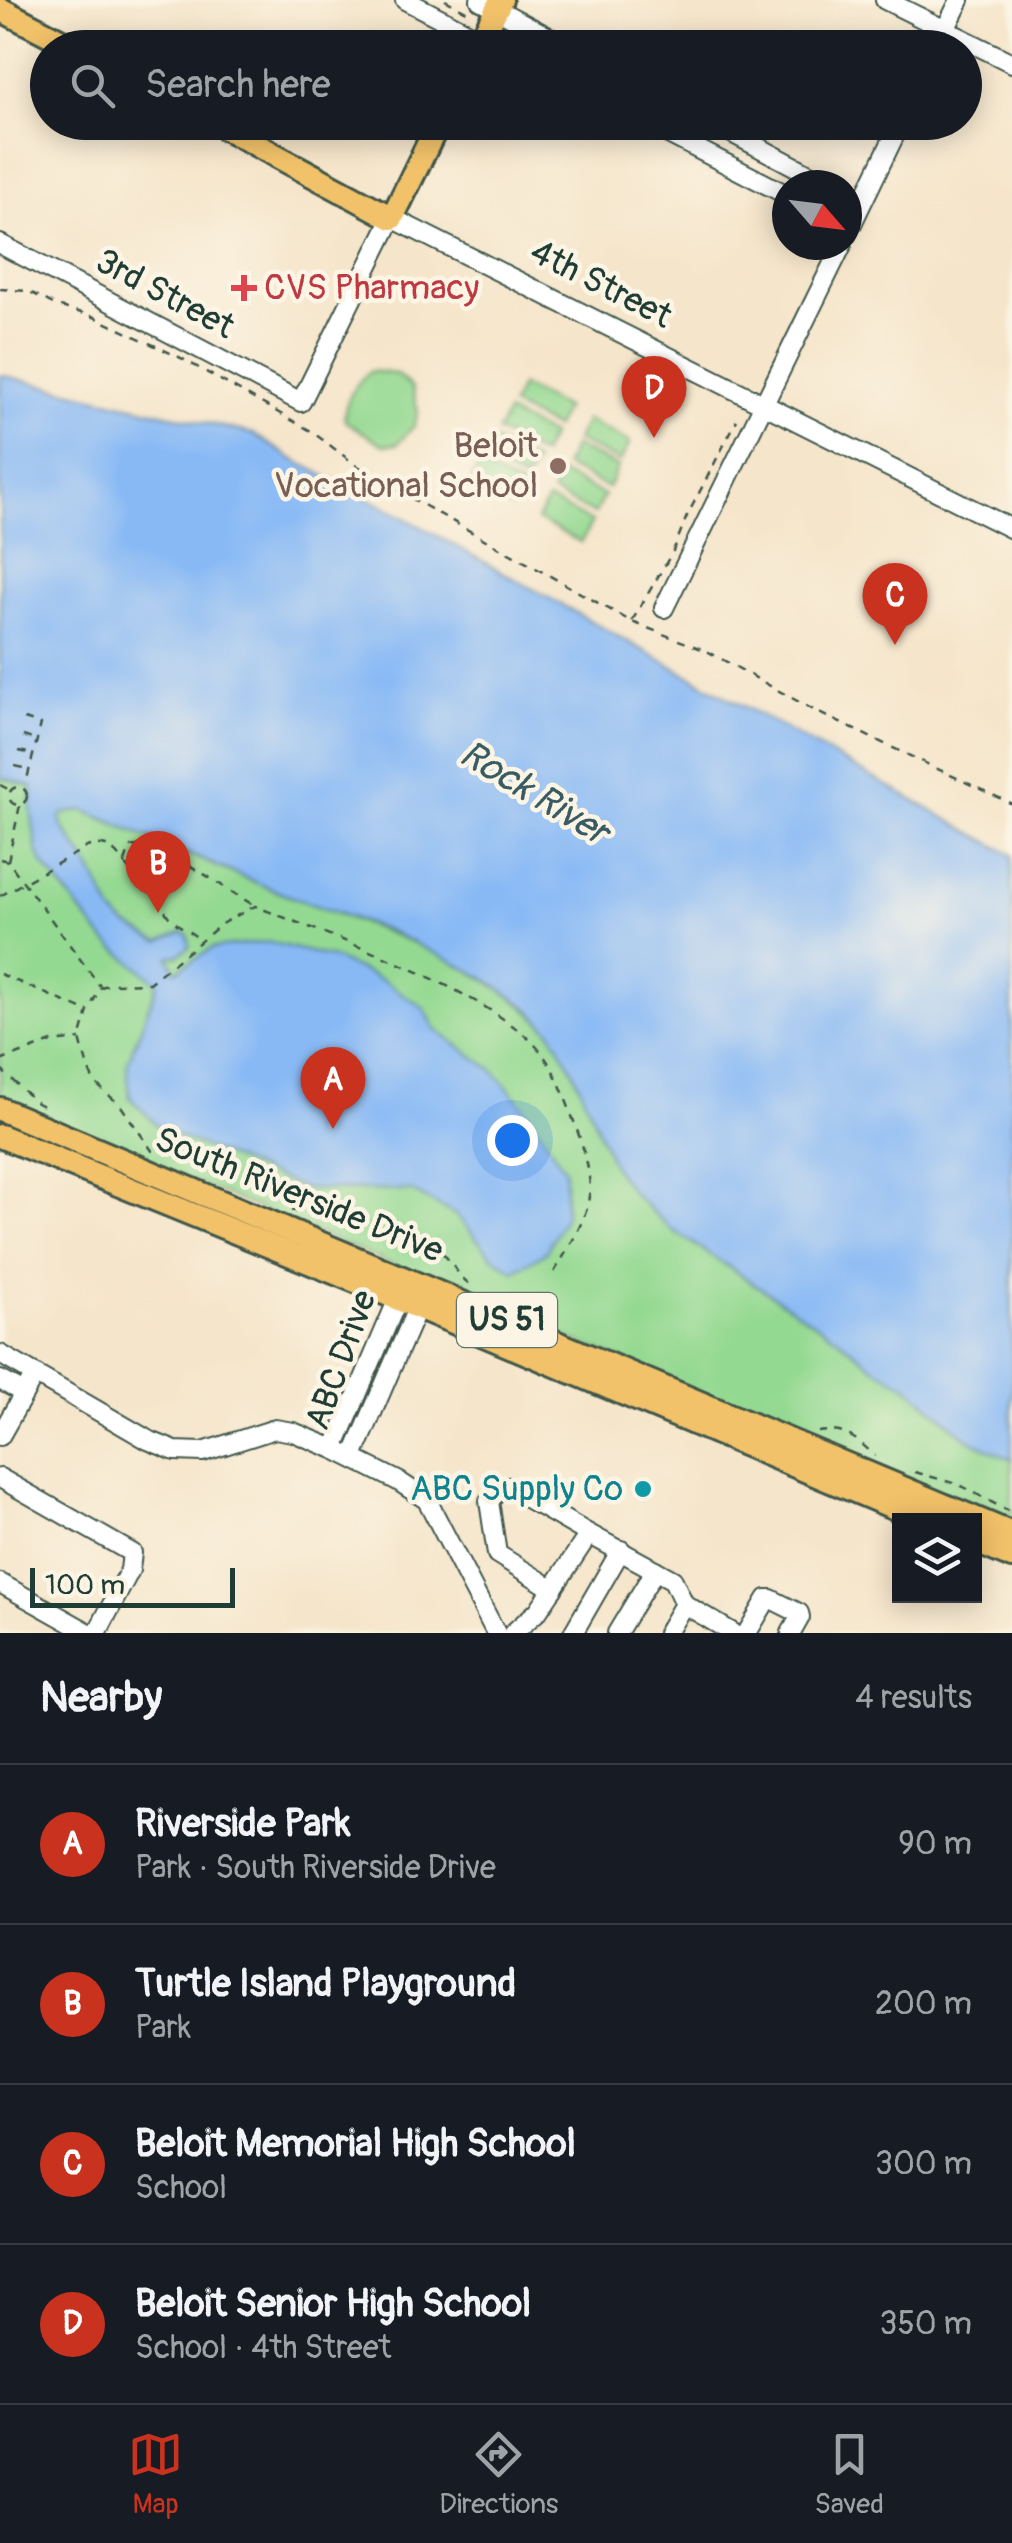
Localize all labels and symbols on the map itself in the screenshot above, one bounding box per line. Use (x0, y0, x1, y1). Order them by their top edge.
north arrow (772, 170, 862, 260)
street label: 4th Street (523, 230, 680, 339)
street label: 3rd Street (88, 239, 243, 349)
place label: CVS Pharmacy (264, 266, 479, 310)
marker: CVS Pharmacy (233, 277, 255, 299)
pin: D (622, 356, 686, 438)
place label: Beloit Vocational School (274, 424, 539, 508)
marker: Beloit Vocational School (547, 455, 569, 477)
pin: C (862, 562, 928, 645)
water label: Rock River (451, 730, 621, 858)
pin: B (126, 830, 190, 913)
pin: A (300, 1046, 366, 1129)
your location (487, 1115, 538, 1166)
street label: South Riverside Drive (148, 1117, 450, 1273)
street label: ABC Drive (295, 1284, 387, 1436)
road number: US 51 (457, 1293, 557, 1347)
place label: ABC Supply Co (410, 1467, 623, 1511)
marker: ABC Supply Co (632, 1478, 654, 1500)
scale bar (30, 1563, 235, 1608)

